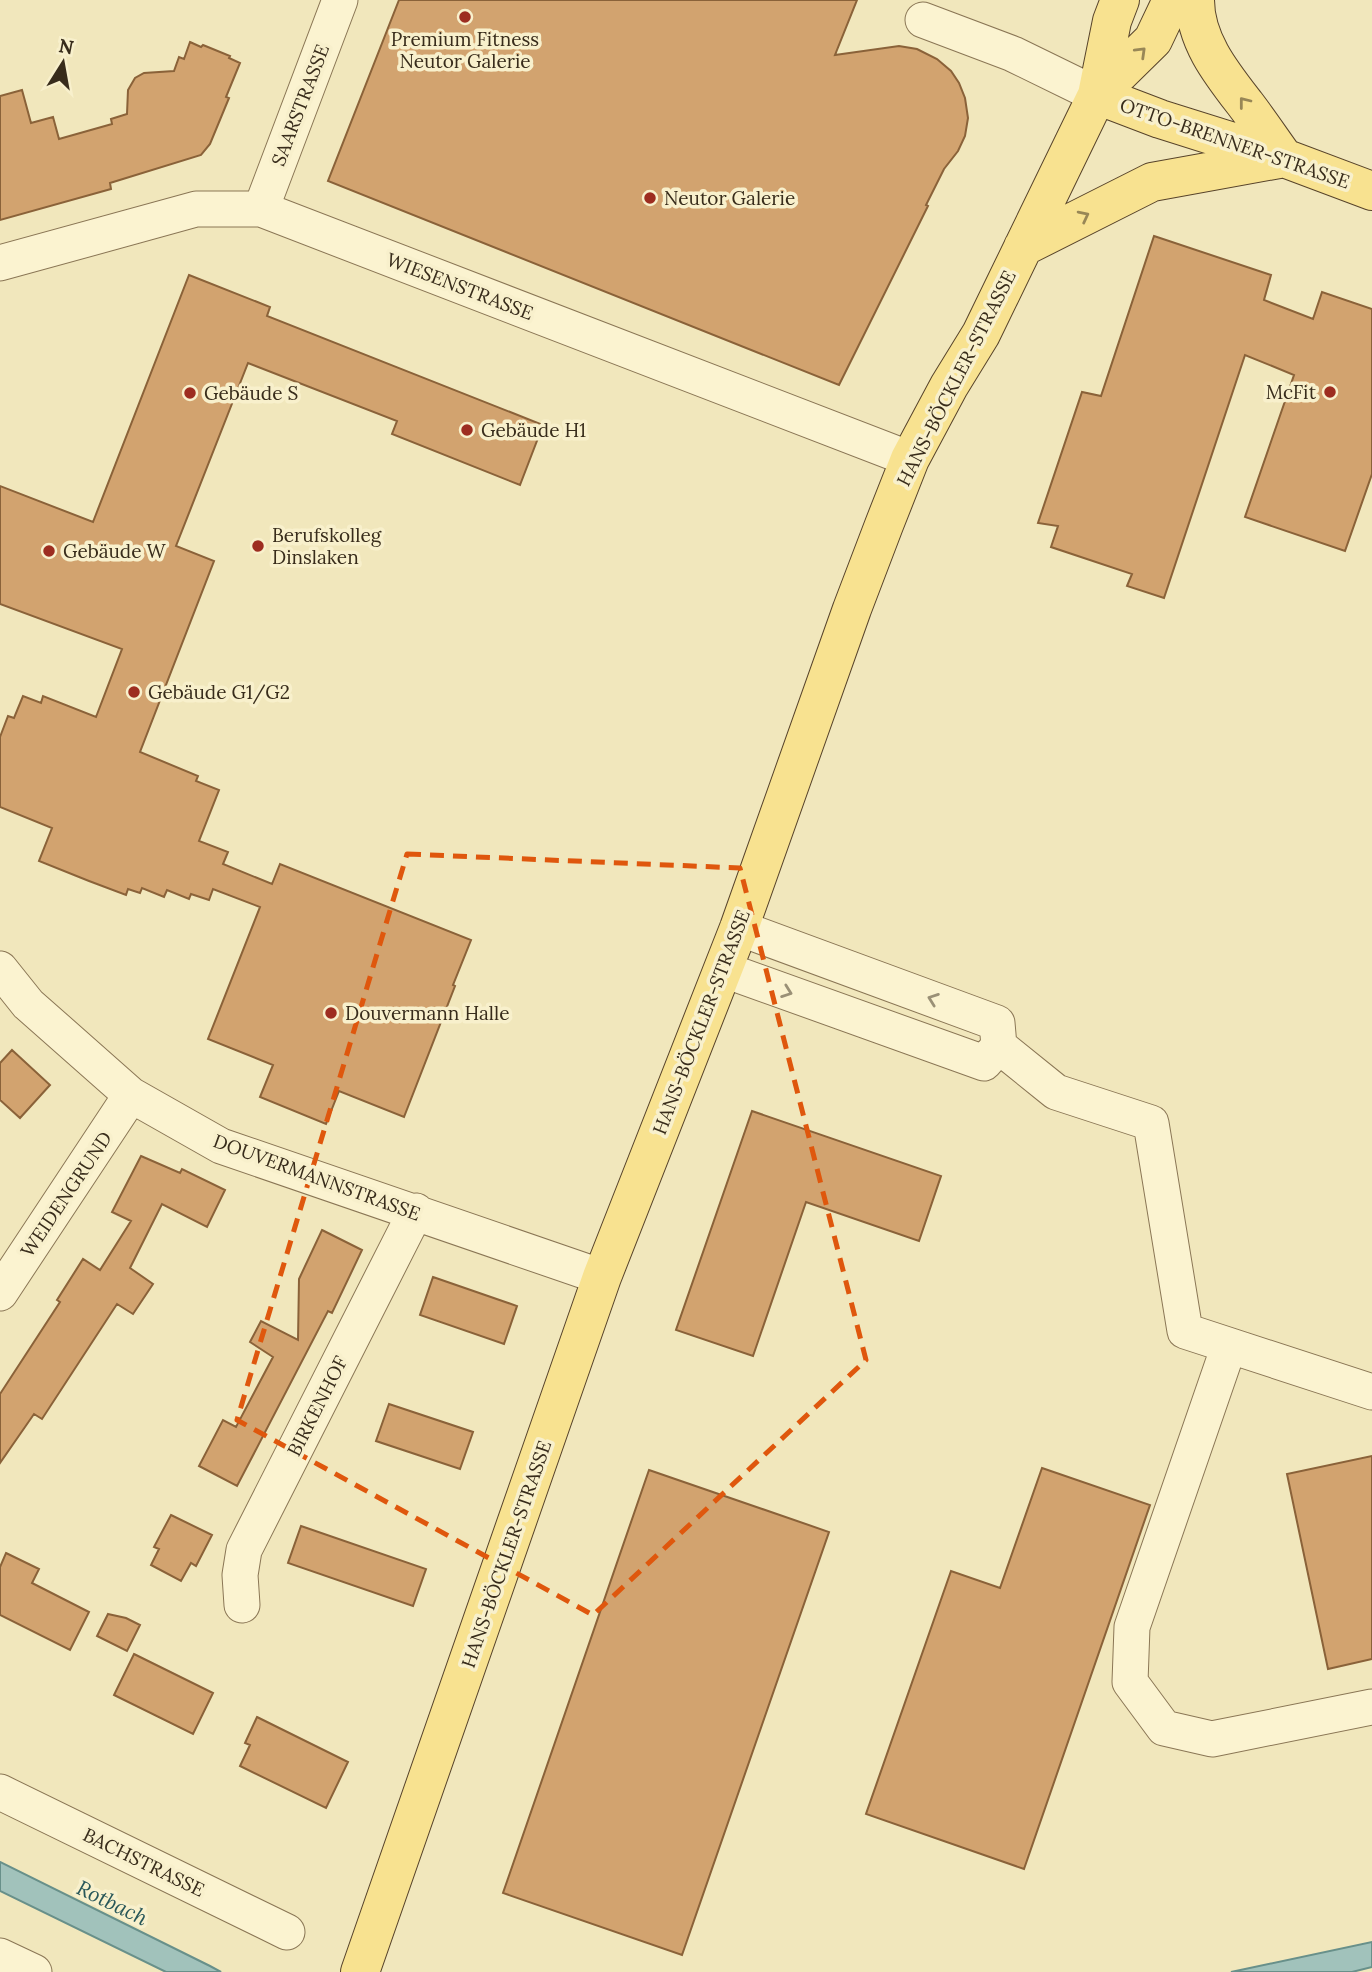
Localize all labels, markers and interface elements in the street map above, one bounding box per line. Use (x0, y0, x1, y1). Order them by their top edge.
marker: Premium Fitness Neutor Galerie (457, 9, 473, 25)
place label: Premium Fitness Neutor Galerie (391, 27, 539, 73)
north arrow (28, 28, 98, 98)
text: N (57, 33, 76, 60)
street label: SAARSTRASSE (266, 41, 334, 169)
one-way arrow (1133, 47, 1146, 60)
street label: OTTO-BRENNER-STRASSE (1117, 92, 1353, 194)
one-way arrow (1239, 98, 1252, 110)
place label: Neutor Galerie (664, 186, 795, 210)
marker: Neutor Galerie (642, 190, 658, 206)
one-way arrow (1077, 210, 1089, 224)
street label: WIESENSTRASSE (383, 247, 537, 325)
street label: HANS-BÖCKLER-STRASSE (891, 266, 1021, 490)
place label: McFit (1266, 380, 1317, 404)
place label: Gebäude S (204, 381, 298, 405)
marker: McFit (1322, 384, 1338, 400)
marker: Gebäude S (182, 385, 198, 401)
place label: Gebäude H1 (481, 418, 586, 442)
marker: Gebäude H1 (459, 422, 475, 438)
place label: Berufskolleg Dinslaken (272, 523, 382, 569)
marker: Berufskolleg Dinslaken (250, 538, 266, 554)
place label: Gebäude W (63, 539, 167, 563)
marker: Gebäude W (41, 543, 57, 559)
place label: Gebäude G1/G2 (148, 680, 290, 705)
marker: Gebäude G1/G2 (126, 684, 142, 700)
street label: HANS-BÖCKLER-STRASSE (647, 906, 755, 1138)
one-way arrow (780, 984, 792, 998)
one-way arrow (928, 993, 940, 1007)
place label: Douvermann Halle (345, 1001, 510, 1025)
marker: Douvermann Halle (323, 1005, 339, 1021)
street label: WEIDENGRUND (15, 1127, 117, 1261)
street label: DOUVERMANNSTRASSE (210, 1128, 424, 1226)
street label: BIRKENHOF (282, 1352, 352, 1460)
street label: HANS-BÖCKLER-STRASSE (456, 1437, 556, 1671)
street label: BACHSTRASSE (79, 1822, 209, 1902)
water label: Rotbach (72, 1874, 152, 1931)

